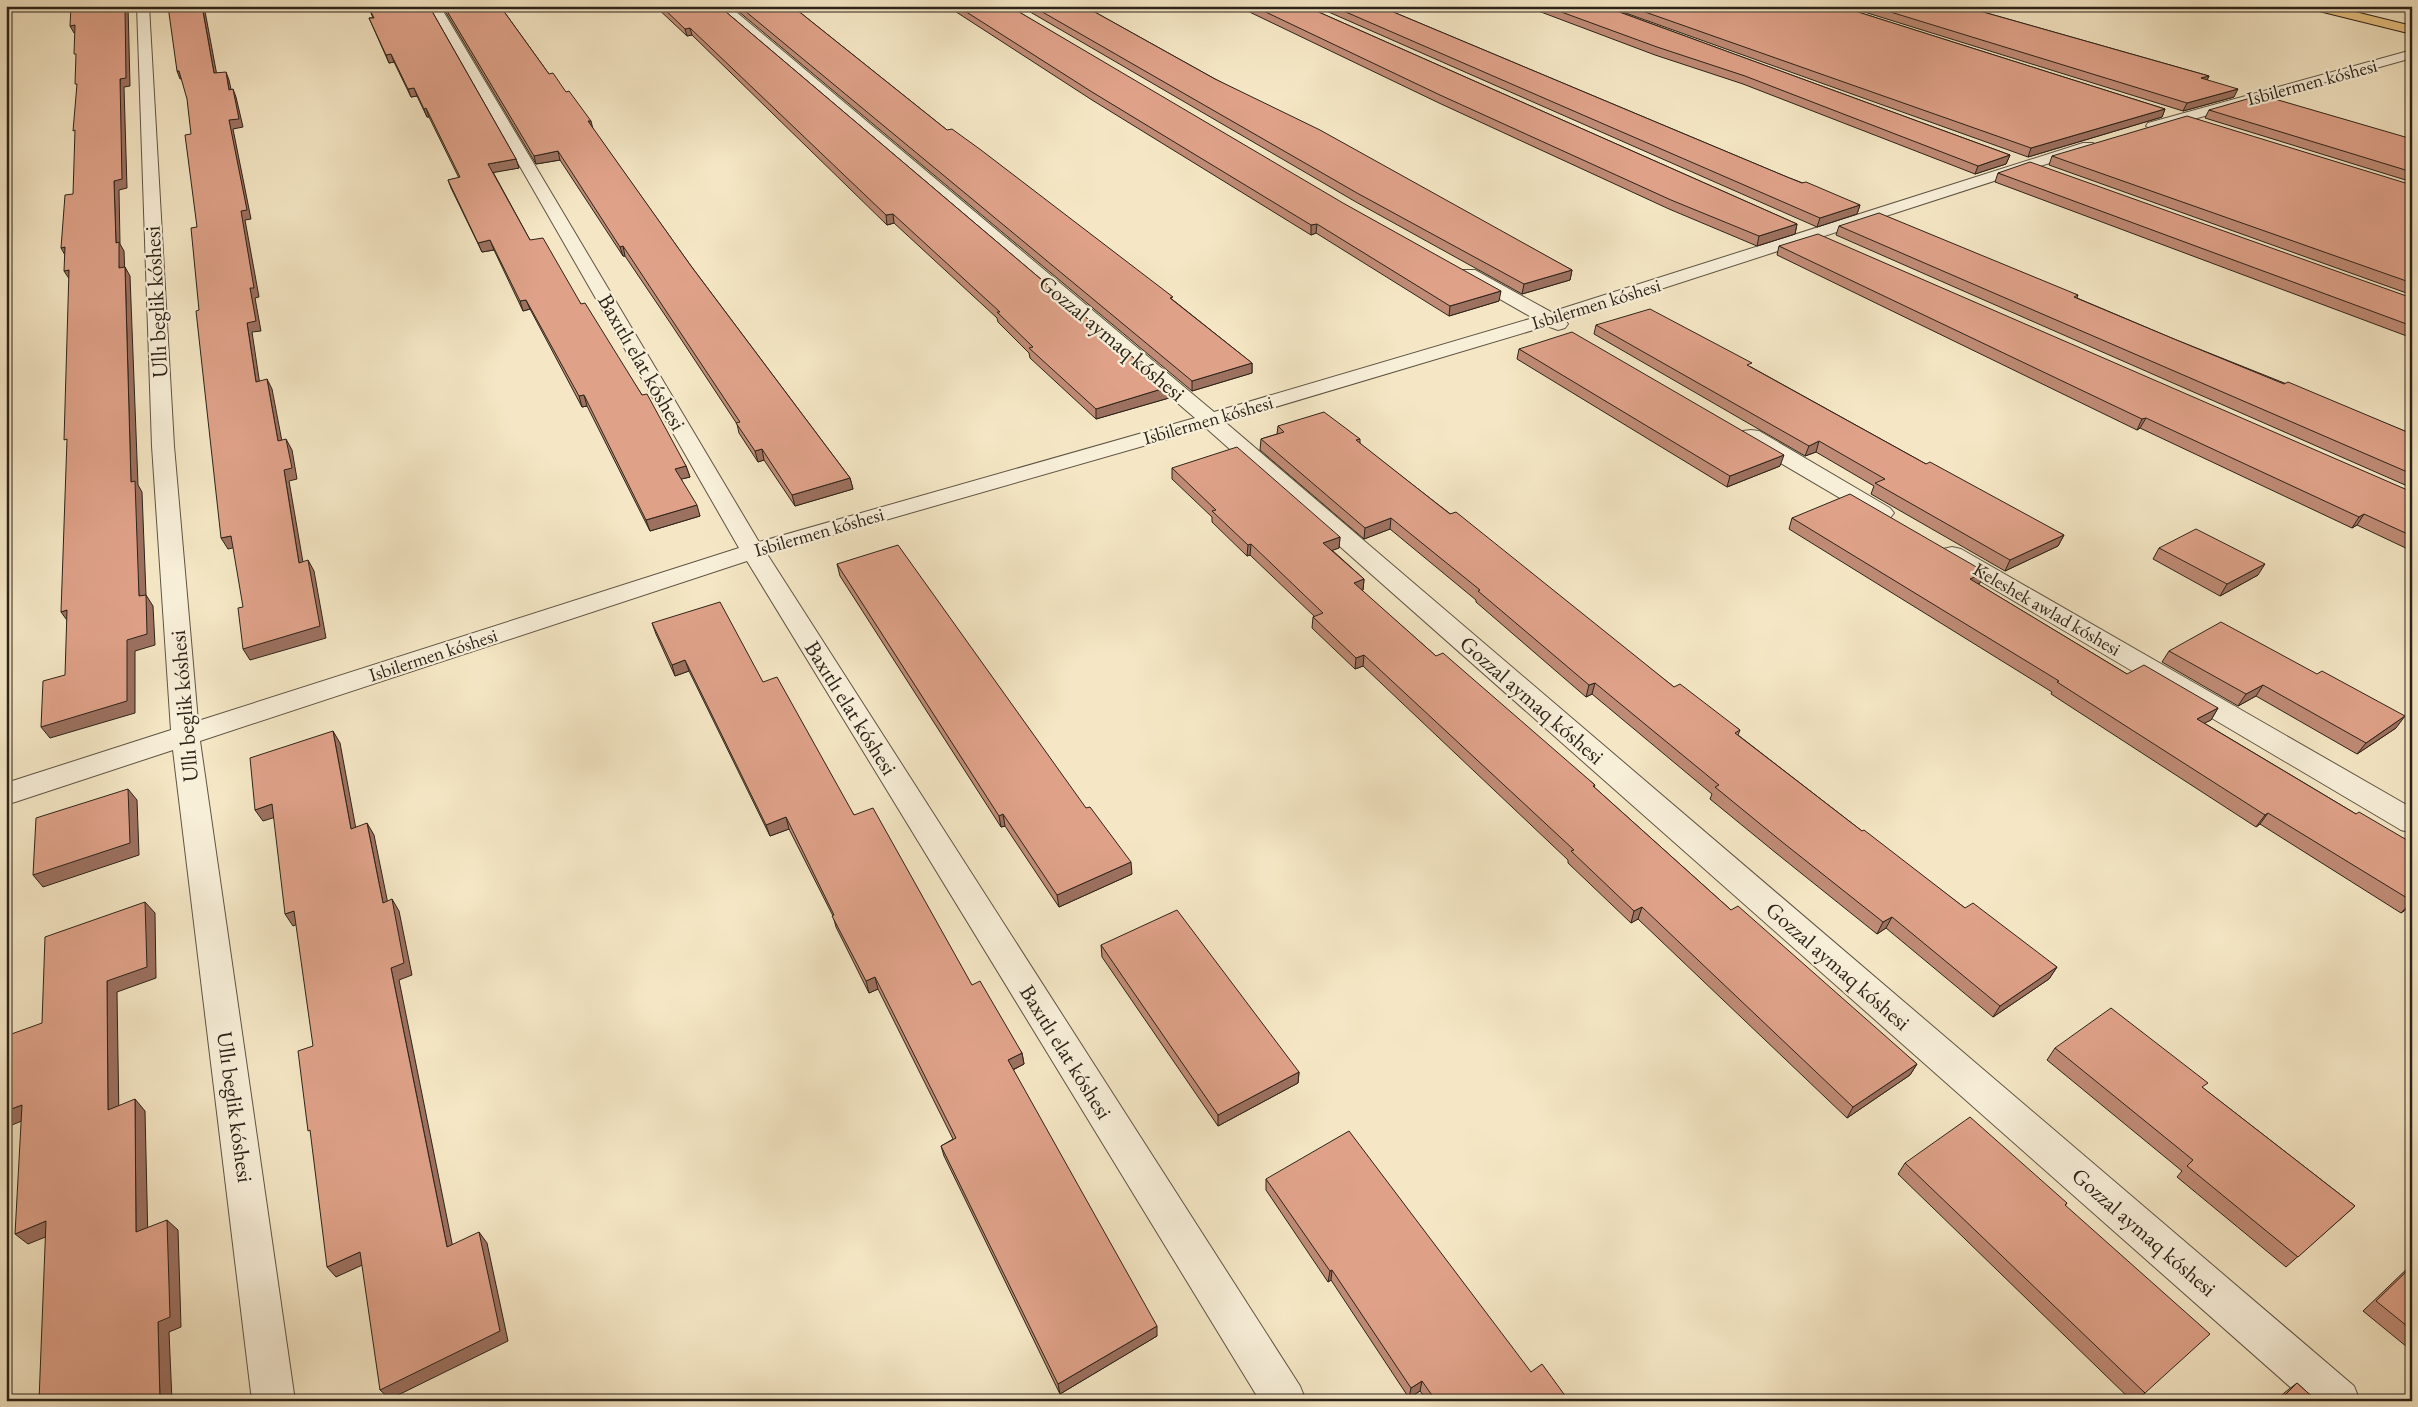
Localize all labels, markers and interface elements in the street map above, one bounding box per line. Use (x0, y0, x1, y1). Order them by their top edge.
street label: Isbilermen kóshesi (2244, 53, 2380, 111)
street label: Ullı beglik kóshesi (138, 225, 174, 379)
street label: Gozzal aymaq kóshesi (1033, 268, 1191, 408)
street label: Isbilermen kóshesi (1528, 272, 1664, 336)
street label: Baxıtlı elat kóshesi (591, 288, 693, 436)
street label: Isbilermen kóshesi (1140, 389, 1276, 450)
street label: Isbilermen kóshesi (751, 501, 887, 562)
street label: Keleshek awlad kóshesi (1969, 557, 2126, 662)
street label: Isbilermen kóshesi (365, 622, 501, 688)
street label: Ullı beglik kóshesi (163, 629, 205, 783)
street label: Gozzal aymaq kóshesi (1454, 629, 1610, 771)
street label: Baxıtlı elat kóshesi (798, 635, 904, 781)
street label: Gozzal aymaq kóshesi (1760, 895, 1916, 1037)
street label: Baxıtlı elat kóshesi (1013, 979, 1119, 1125)
street label: Ullı beglik kóshesi (210, 1030, 260, 1184)
street label: Gozzal aymaq kóshesi (2066, 1161, 2222, 1303)

